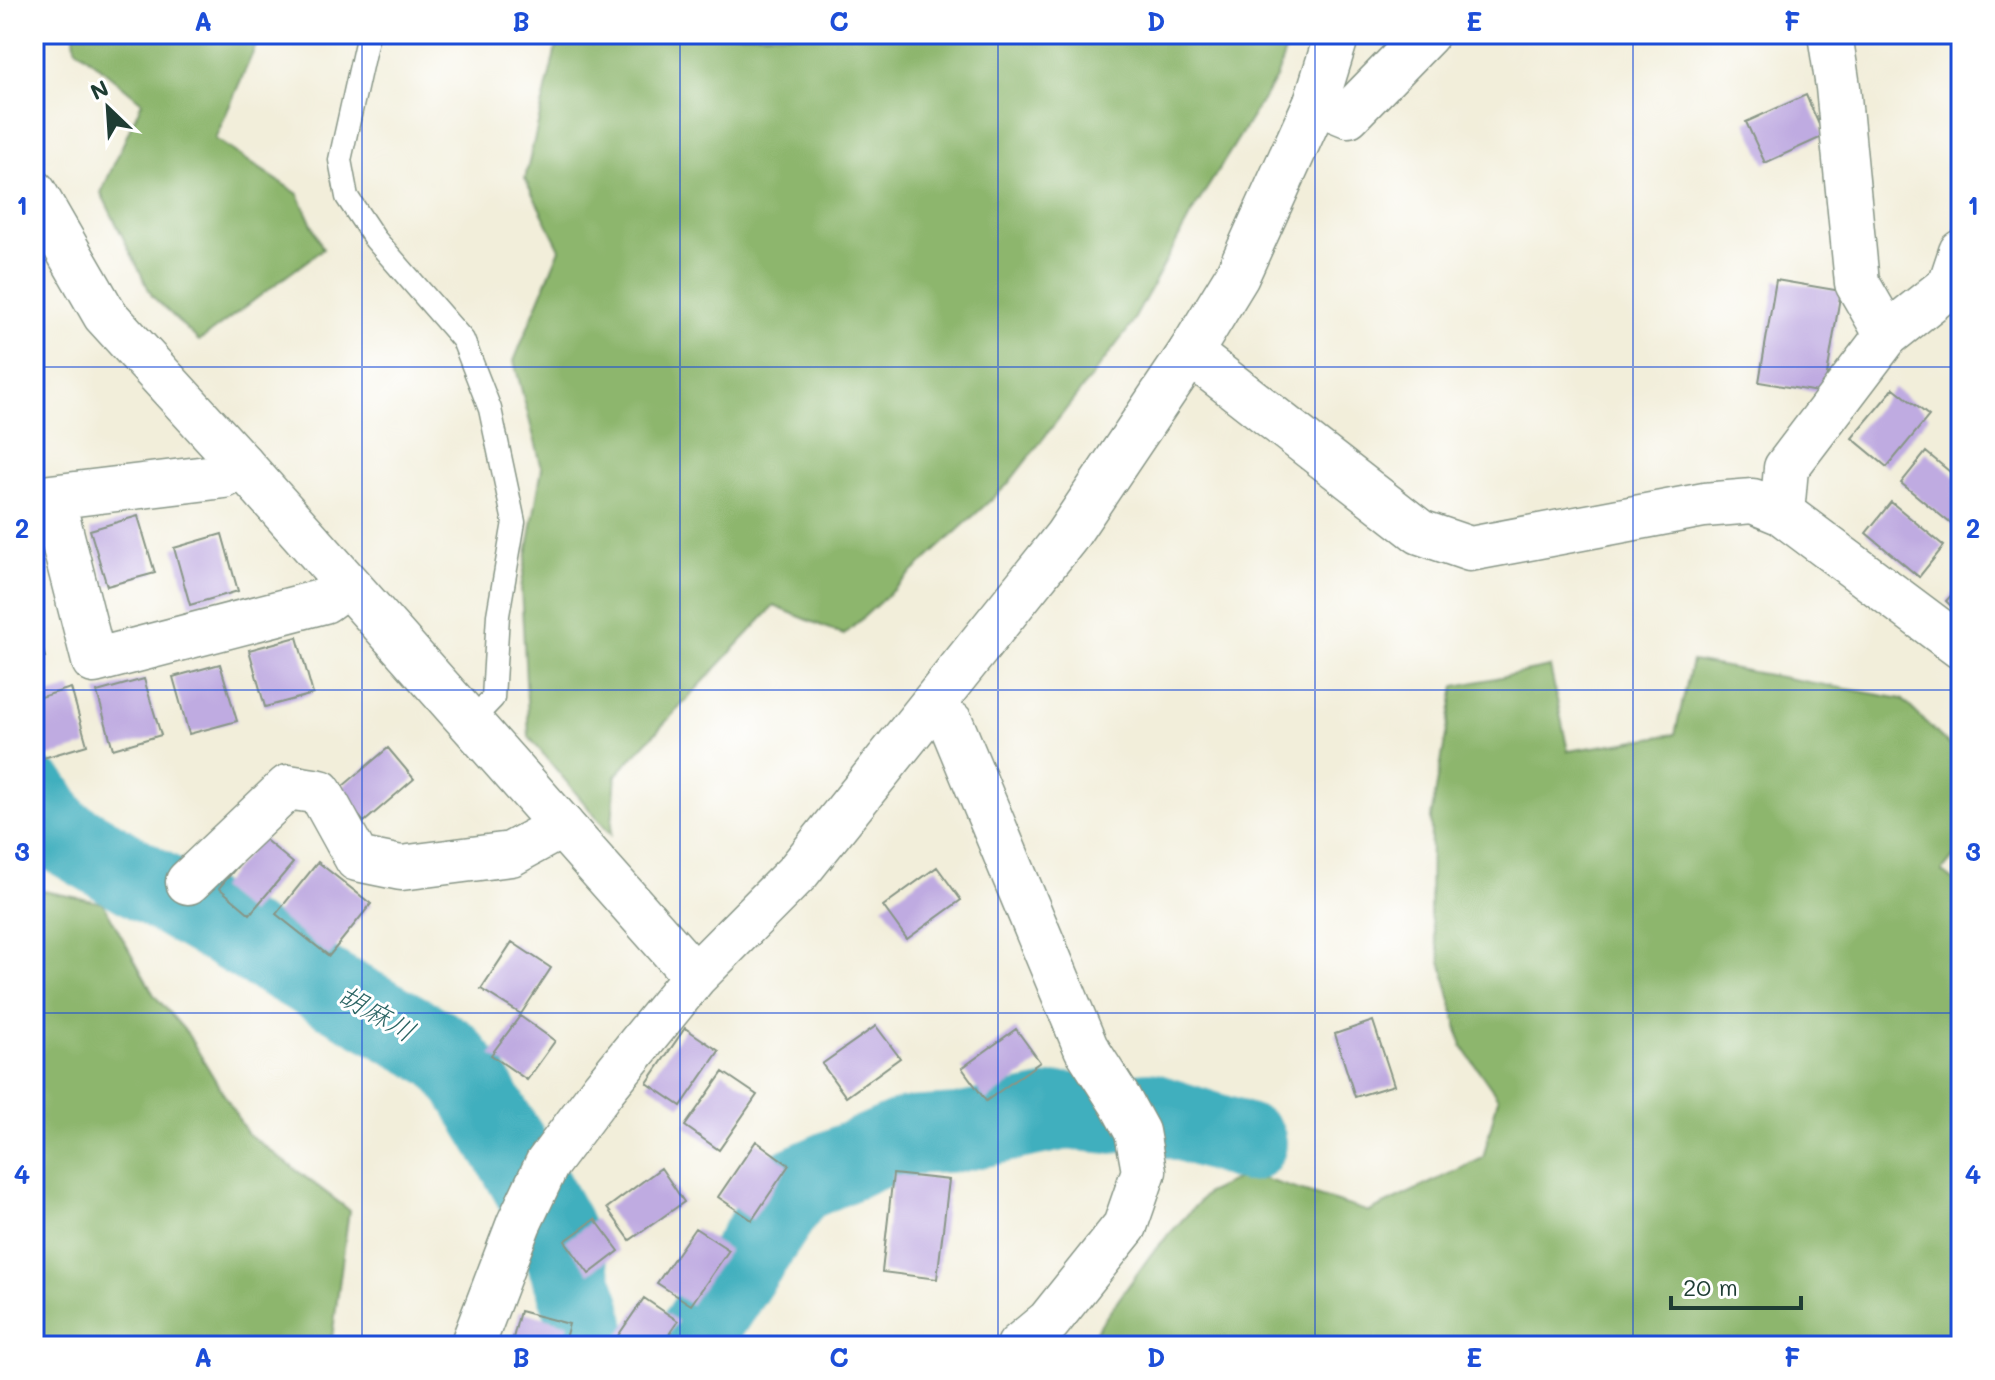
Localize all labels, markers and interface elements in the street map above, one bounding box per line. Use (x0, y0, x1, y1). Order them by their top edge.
text: A (194, 4, 212, 38)
text: B (512, 4, 530, 38)
text: C (829, 4, 849, 38)
text: D (1147, 4, 1165, 38)
text: E (1466, 4, 1482, 38)
text: F (1784, 4, 1800, 38)
north arrow (68, 68, 148, 148)
text: N (86, 73, 113, 106)
text: 1 (16, 188, 28, 222)
text: 1 (1967, 188, 1979, 222)
text: 2 (15, 511, 29, 545)
text: 2 (1966, 511, 1980, 545)
text: 3 (14, 834, 30, 868)
text: 3 (1965, 834, 1981, 868)
water label: 胡麻川 (332, 976, 423, 1049)
text: 4 (14, 1157, 30, 1191)
text: 4 (1965, 1157, 1981, 1191)
scale bar (1671, 1260, 1801, 1310)
text: 20 m (1683, 1271, 1738, 1302)
text: A (194, 1340, 212, 1374)
text: B (512, 1340, 530, 1374)
text: C (829, 1340, 849, 1374)
text: D (1147, 1340, 1165, 1374)
text: E (1466, 1340, 1482, 1374)
text: F (1784, 1340, 1800, 1374)

